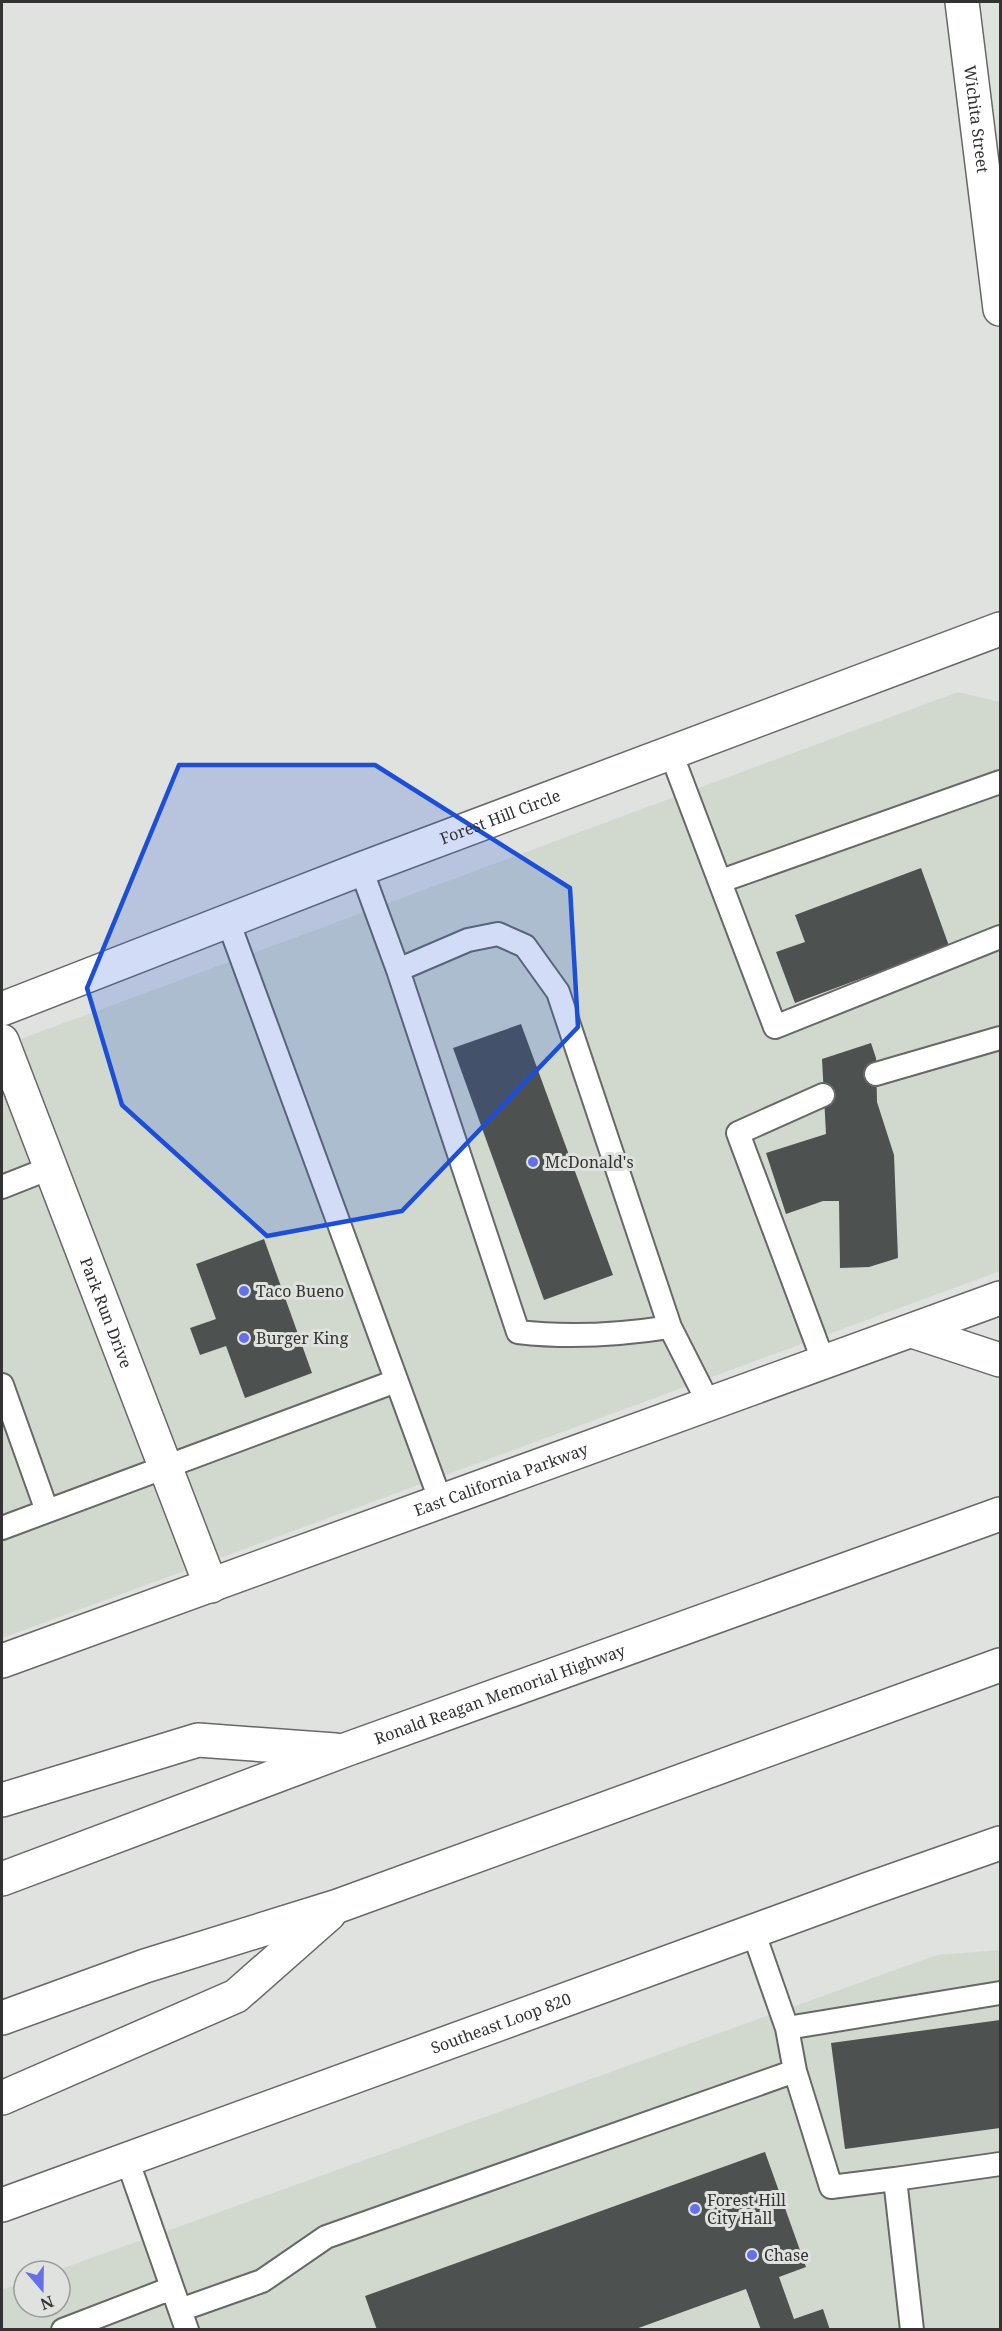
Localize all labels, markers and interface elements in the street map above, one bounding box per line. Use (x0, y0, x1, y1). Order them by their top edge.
street label: Wichita Street (959, 64, 994, 175)
street label: Forest Hill Circle (437, 784, 564, 849)
place label: McDonald's (545, 1151, 634, 1173)
marker: McDonald's (526, 1155, 540, 1169)
street label: Park Run Drive (75, 1254, 137, 1371)
place label: Taco Bueno (256, 1280, 344, 1302)
marker: Taco Bueno (237, 1284, 251, 1298)
place label: Burger King (256, 1327, 349, 1349)
marker: Burger King (237, 1331, 251, 1345)
street label: East California Parkway (411, 1437, 592, 1521)
street label: Ronald Reagan Memorial Highway (371, 1639, 629, 1750)
street label: Southeast Loop 820 (428, 1988, 574, 2059)
place label: Forest Hill City Hall (707, 2189, 786, 2229)
marker: Forest Hill City Hall (688, 2202, 702, 2216)
place label: Chase (764, 2244, 809, 2266)
marker: Chase (745, 2248, 759, 2262)
north arrow (12, 2259, 72, 2319)
text: N (37, 2291, 57, 2316)

